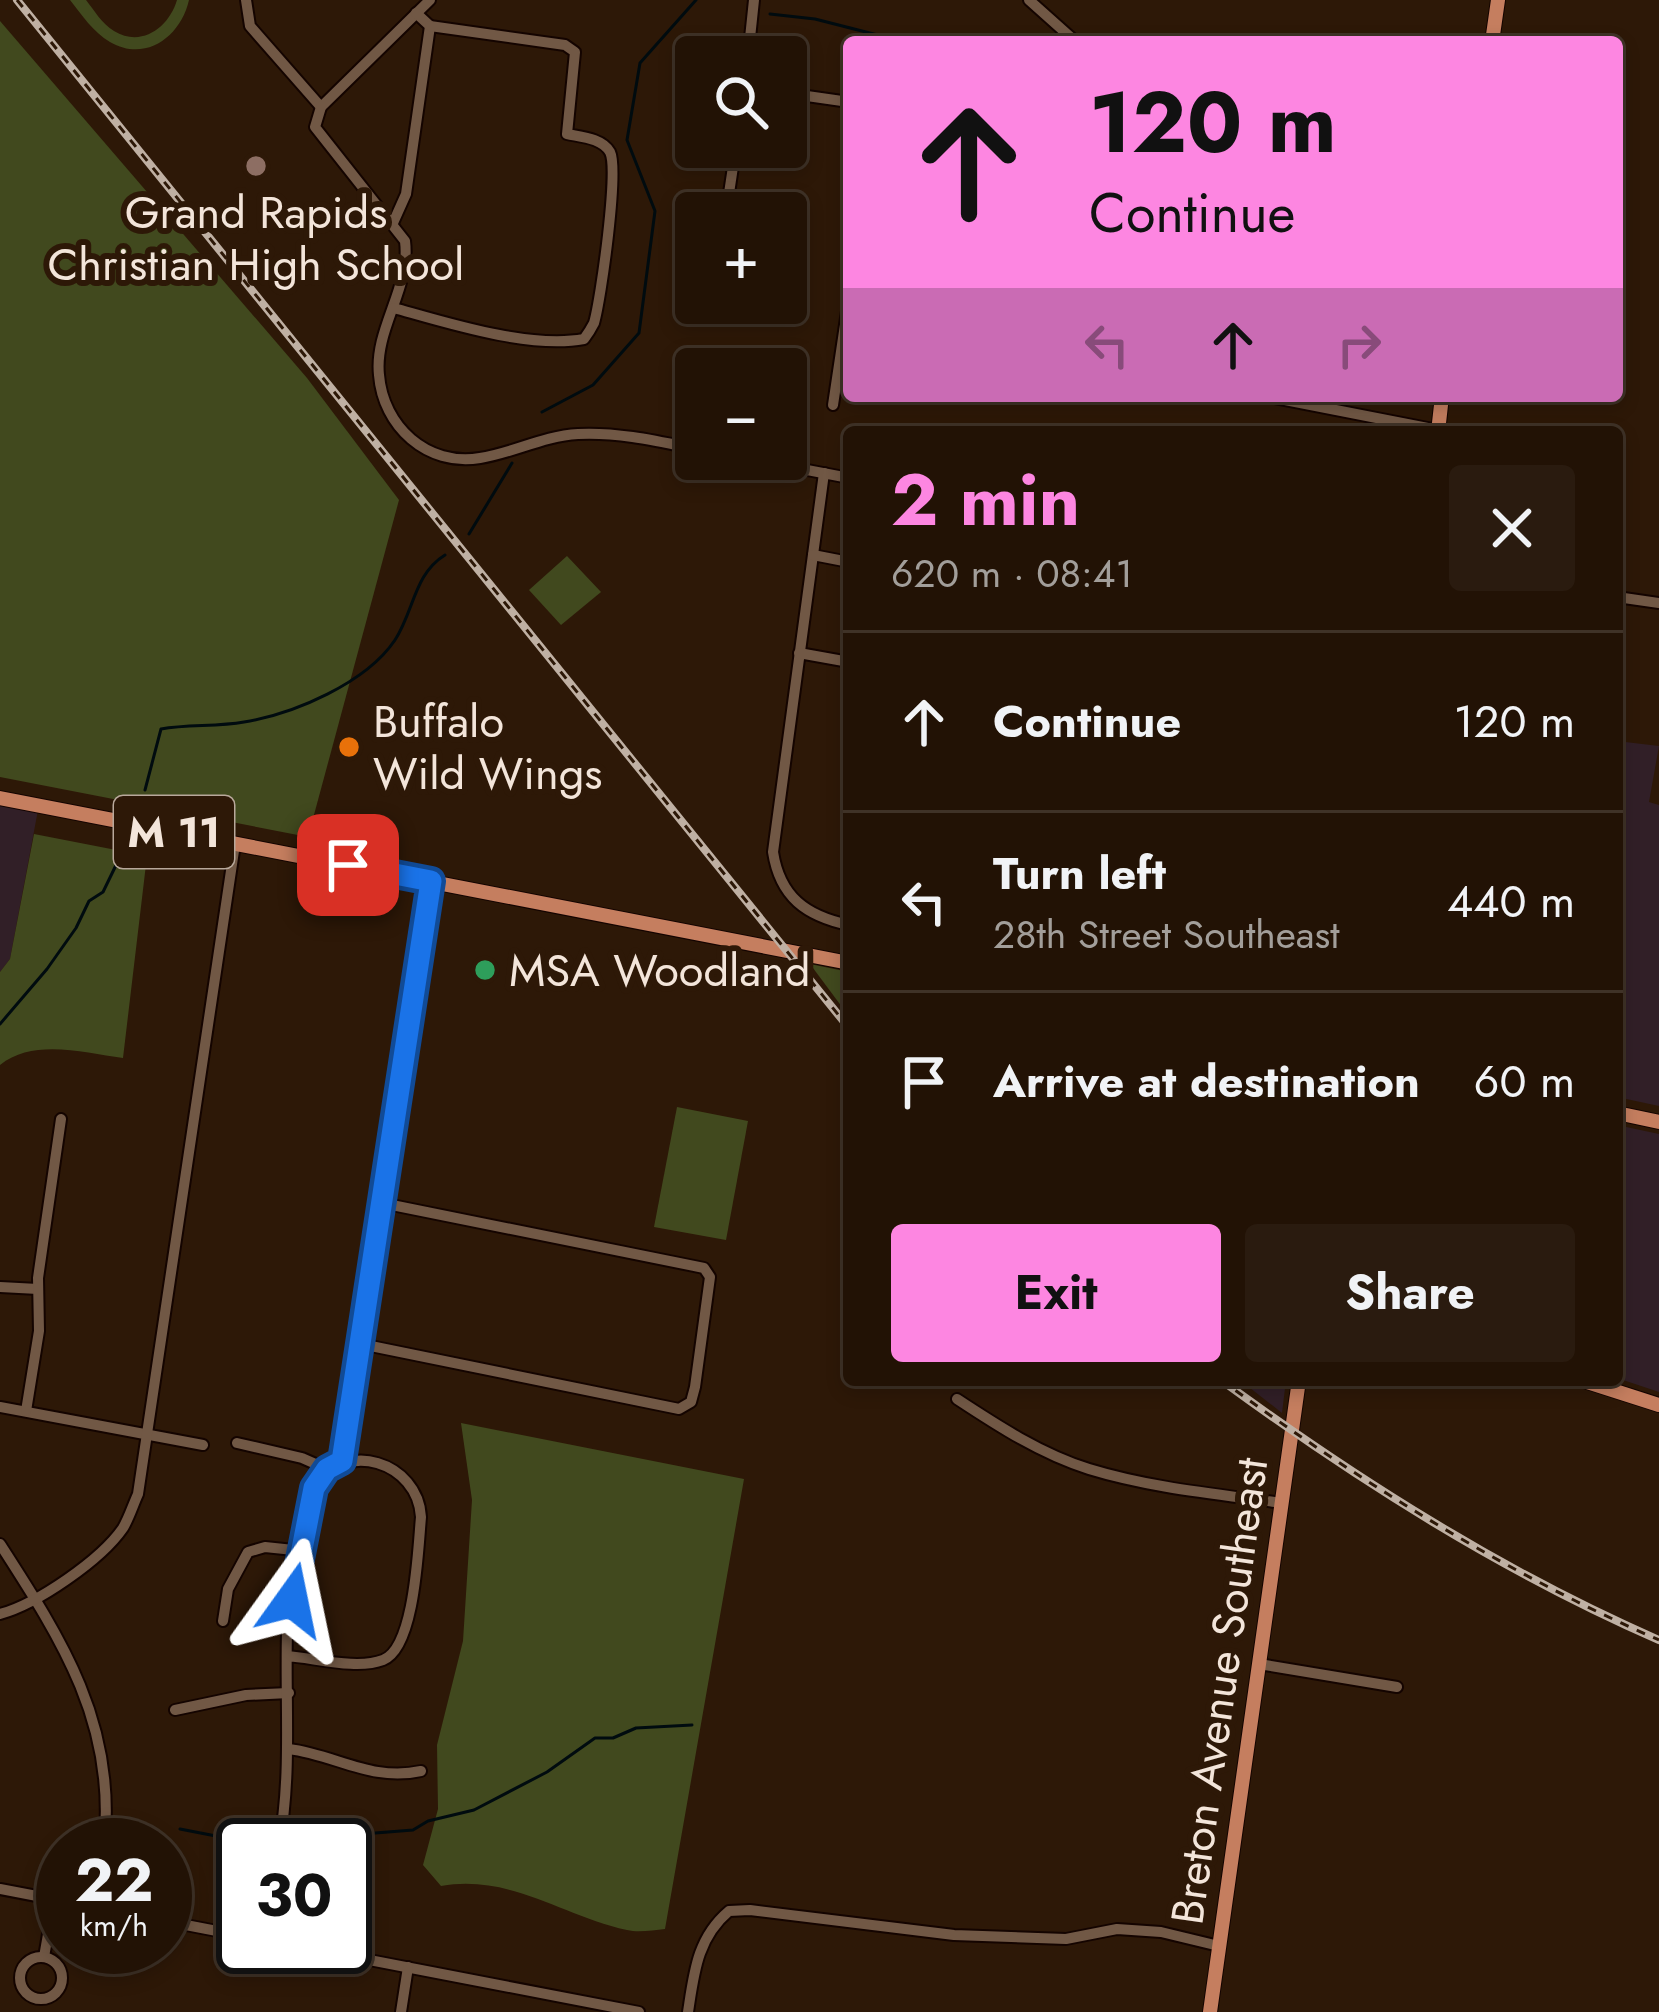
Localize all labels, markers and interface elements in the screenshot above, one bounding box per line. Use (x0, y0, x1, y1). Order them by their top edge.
map controls (675, 36, 807, 480)
button: search (675, 36, 807, 168)
text: 120 m (1089, 62, 1337, 184)
icon: ahead (891, 84, 1047, 240)
marker: Grand Rapids Christian High School (243, 153, 269, 179)
text: Continue (1089, 174, 1295, 252)
place label: Grand Rapids Christian High School (48, 180, 464, 297)
button: + (675, 192, 807, 324)
icon: left (1074, 312, 1140, 378)
icon: ahead (1200, 312, 1266, 378)
icon: right (1326, 312, 1392, 378)
button: − (675, 348, 807, 480)
text: 2 min (891, 448, 1080, 552)
button: close (1449, 465, 1575, 591)
text: 620 m · 08:41 (891, 545, 1133, 602)
place label: Buffalo Wild Wings (373, 689, 602, 806)
icon: ahead (891, 689, 957, 755)
text: Continue (993, 689, 1181, 754)
text: 120 m (1454, 689, 1575, 754)
marker: Buffalo Wild Wings (336, 734, 362, 760)
road number: M 11 (114, 796, 234, 868)
pin (297, 814, 399, 916)
icon: arrive (315, 832, 381, 898)
text: Turn left (993, 841, 1166, 906)
icon: left (891, 869, 957, 935)
text: 440 m (1447, 869, 1575, 934)
text: 28th Street Southeast (993, 906, 1340, 963)
place label: MSA Woodland (509, 938, 810, 1003)
marker: MSA Woodland (472, 957, 498, 983)
icon: arrive (891, 1049, 957, 1115)
text: Arrive at destination (993, 1049, 1420, 1114)
text: 60 m (1473, 1049, 1575, 1114)
button: Exit (891, 1224, 1221, 1362)
button: Share (1245, 1224, 1575, 1362)
street label: Breton Avenue Southeast (1155, 1454, 1284, 1928)
position arrow (229, 1537, 355, 1663)
speed limit sign: 30 (216, 1818, 372, 1974)
text: 22 (75, 1837, 153, 1924)
text: km/h (80, 1904, 148, 1947)

